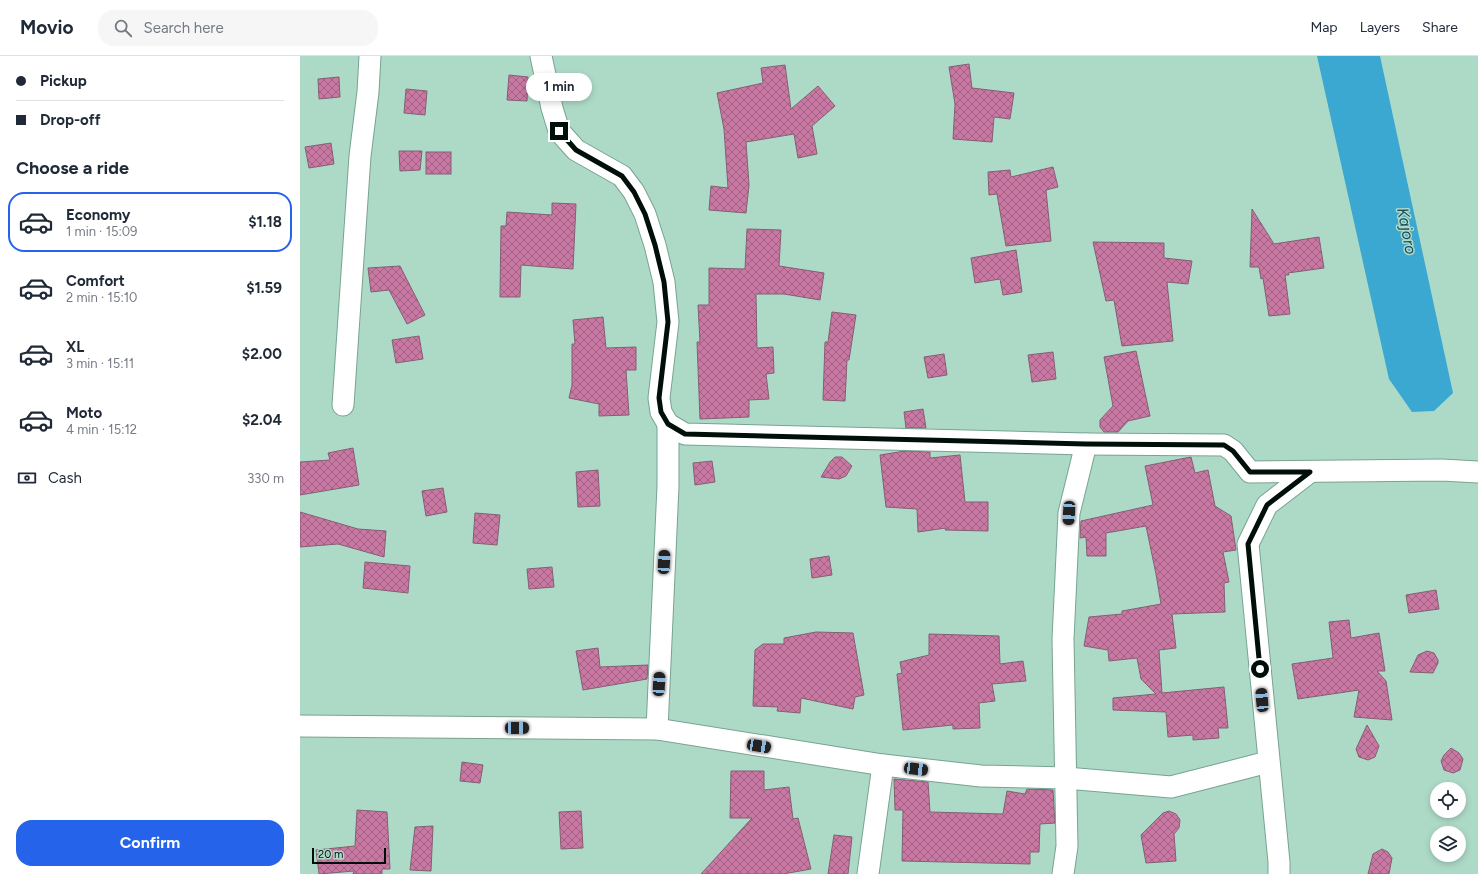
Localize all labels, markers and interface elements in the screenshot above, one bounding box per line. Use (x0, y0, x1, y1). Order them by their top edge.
search box (98, 10, 378, 46)
text: Movio (20, 16, 74, 39)
icon: search (112, 17, 134, 39)
text: Search here (144, 19, 224, 37)
text: Map (1310, 19, 1338, 36)
text: Layers (1360, 19, 1400, 36)
text: Share (1422, 19, 1458, 36)
text: Pickup (40, 72, 87, 90)
callout: 1 min (526, 73, 592, 101)
text: 1 min (544, 79, 574, 94)
text: Drop-off (40, 111, 101, 129)
route end (550, 122, 568, 140)
text: Choose a ride (16, 157, 129, 179)
icon: car (18, 204, 54, 240)
text: Economy (66, 206, 131, 224)
water label: Kajoro (1393, 206, 1421, 256)
text: $1.18 (248, 213, 282, 231)
text: 1 min · 15:09 (66, 224, 137, 239)
icon: car (18, 270, 54, 306)
text: Comfort (66, 272, 125, 290)
text: $1.59 (246, 279, 282, 297)
text: 2 min · 15:10 (66, 290, 137, 305)
icon: car (18, 336, 54, 372)
text: XL (66, 338, 84, 356)
text: $2.00 (242, 345, 282, 363)
text: 3 min · 15:11 (66, 356, 134, 371)
icon: car (18, 402, 54, 438)
text: Moto (66, 404, 102, 422)
text: $2.04 (242, 411, 282, 429)
text: 4 min · 15:12 (66, 422, 137, 437)
icon: cash (16, 467, 38, 489)
text: Cash (48, 469, 82, 487)
text: 330 m (247, 471, 284, 486)
car (1062, 501, 1076, 525)
car (657, 550, 671, 574)
route start (1251, 660, 1269, 678)
car (652, 672, 666, 696)
car (1255, 688, 1269, 712)
car (505, 722, 529, 734)
car (746, 738, 772, 754)
car (903, 762, 929, 776)
map controls (1430, 782, 1466, 862)
button: locate (1430, 782, 1466, 818)
button: Confirm (16, 820, 284, 866)
button: layers (1430, 826, 1466, 862)
scale bar (312, 846, 386, 865)
text: 20 m (318, 848, 343, 861)

